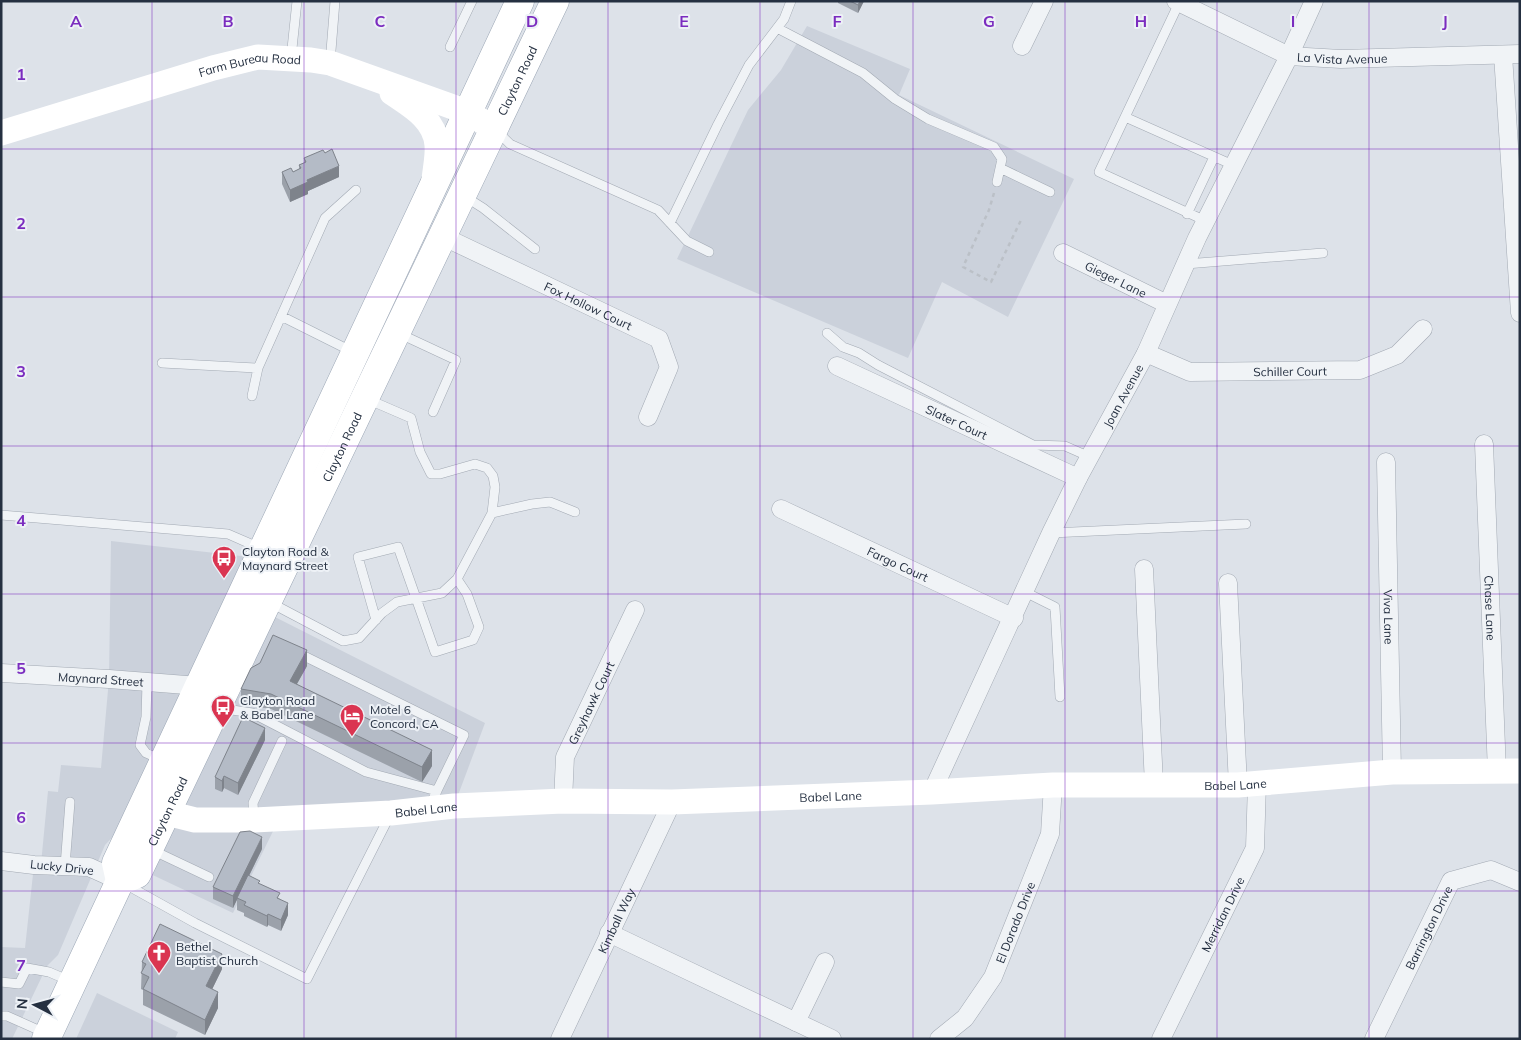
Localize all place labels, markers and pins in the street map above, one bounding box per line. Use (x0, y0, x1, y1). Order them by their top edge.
place label: Clayton Road & Maynard Street (242, 544, 329, 573)
bus stop icon: Clayton Road & Maynard Street (211, 545, 237, 579)
place label: Clayton Road & Babel Lane (240, 693, 315, 722)
bus stop icon: Clayton Road & Babel Lane (210, 694, 236, 728)
place label: Motel 6 Concord, CA (370, 702, 439, 731)
hotel icon: Motel 6 Concord, CA (339, 703, 365, 737)
place label: Bethel Baptist Church (176, 939, 258, 968)
church icon: Bethel Baptist Church (146, 940, 172, 974)

